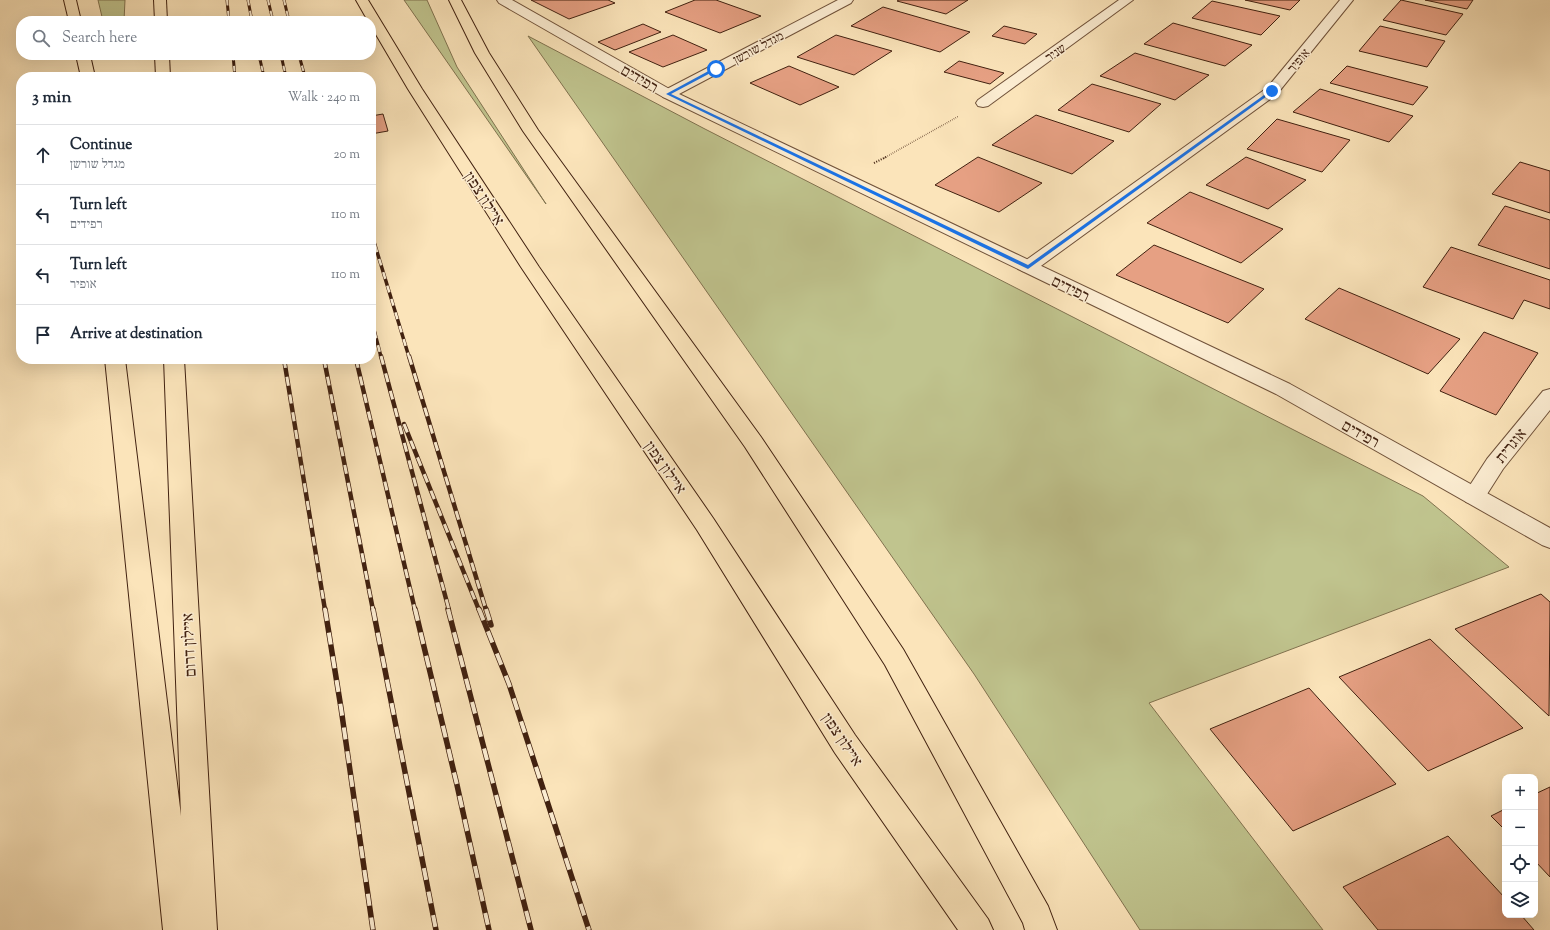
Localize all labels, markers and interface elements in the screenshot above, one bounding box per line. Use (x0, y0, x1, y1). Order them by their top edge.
search box (16, 16, 376, 60)
icon: search (30, 27, 52, 49)
text: Search here (62, 28, 137, 49)
street label: מגדל שורשן (730, 28, 787, 70)
street label: שניר (1042, 40, 1070, 67)
street label: אופיר (1284, 45, 1315, 77)
street label: רפידים (616, 60, 662, 100)
route start (707, 60, 725, 78)
route end (1263, 82, 1281, 100)
text: 3 min (32, 86, 71, 110)
text: Walk · 240 m (288, 89, 360, 107)
text: Continue (70, 135, 132, 156)
icon: ahead (32, 144, 54, 166)
text: 20 m (334, 146, 360, 164)
text: מגדל שורשן (70, 156, 125, 174)
street label: איילון צפון (457, 168, 509, 231)
text: Turn left (70, 195, 127, 216)
icon: left (32, 204, 54, 226)
text: 110 m (331, 206, 360, 224)
text: רפידים (70, 216, 103, 234)
text: Turn left (70, 255, 127, 276)
icon: left (32, 264, 54, 286)
text: 110 m (331, 266, 360, 284)
street label: רפידים (1047, 271, 1093, 309)
text: אופיר (70, 276, 97, 294)
icon: arrive (32, 324, 54, 346)
text: Arrive at destination (70, 324, 203, 345)
street label: רפידים (1337, 415, 1383, 455)
street label: אוגרית (1491, 424, 1533, 469)
street label: איילון צפון (637, 437, 691, 500)
street label: איילון דרום (177, 612, 204, 677)
street label: איילון צפון (815, 709, 867, 772)
map controls (1502, 774, 1538, 918)
button: + (1502, 774, 1538, 810)
button: − (1502, 810, 1538, 846)
button: locate (1502, 846, 1538, 882)
button: layers (1502, 882, 1538, 918)

